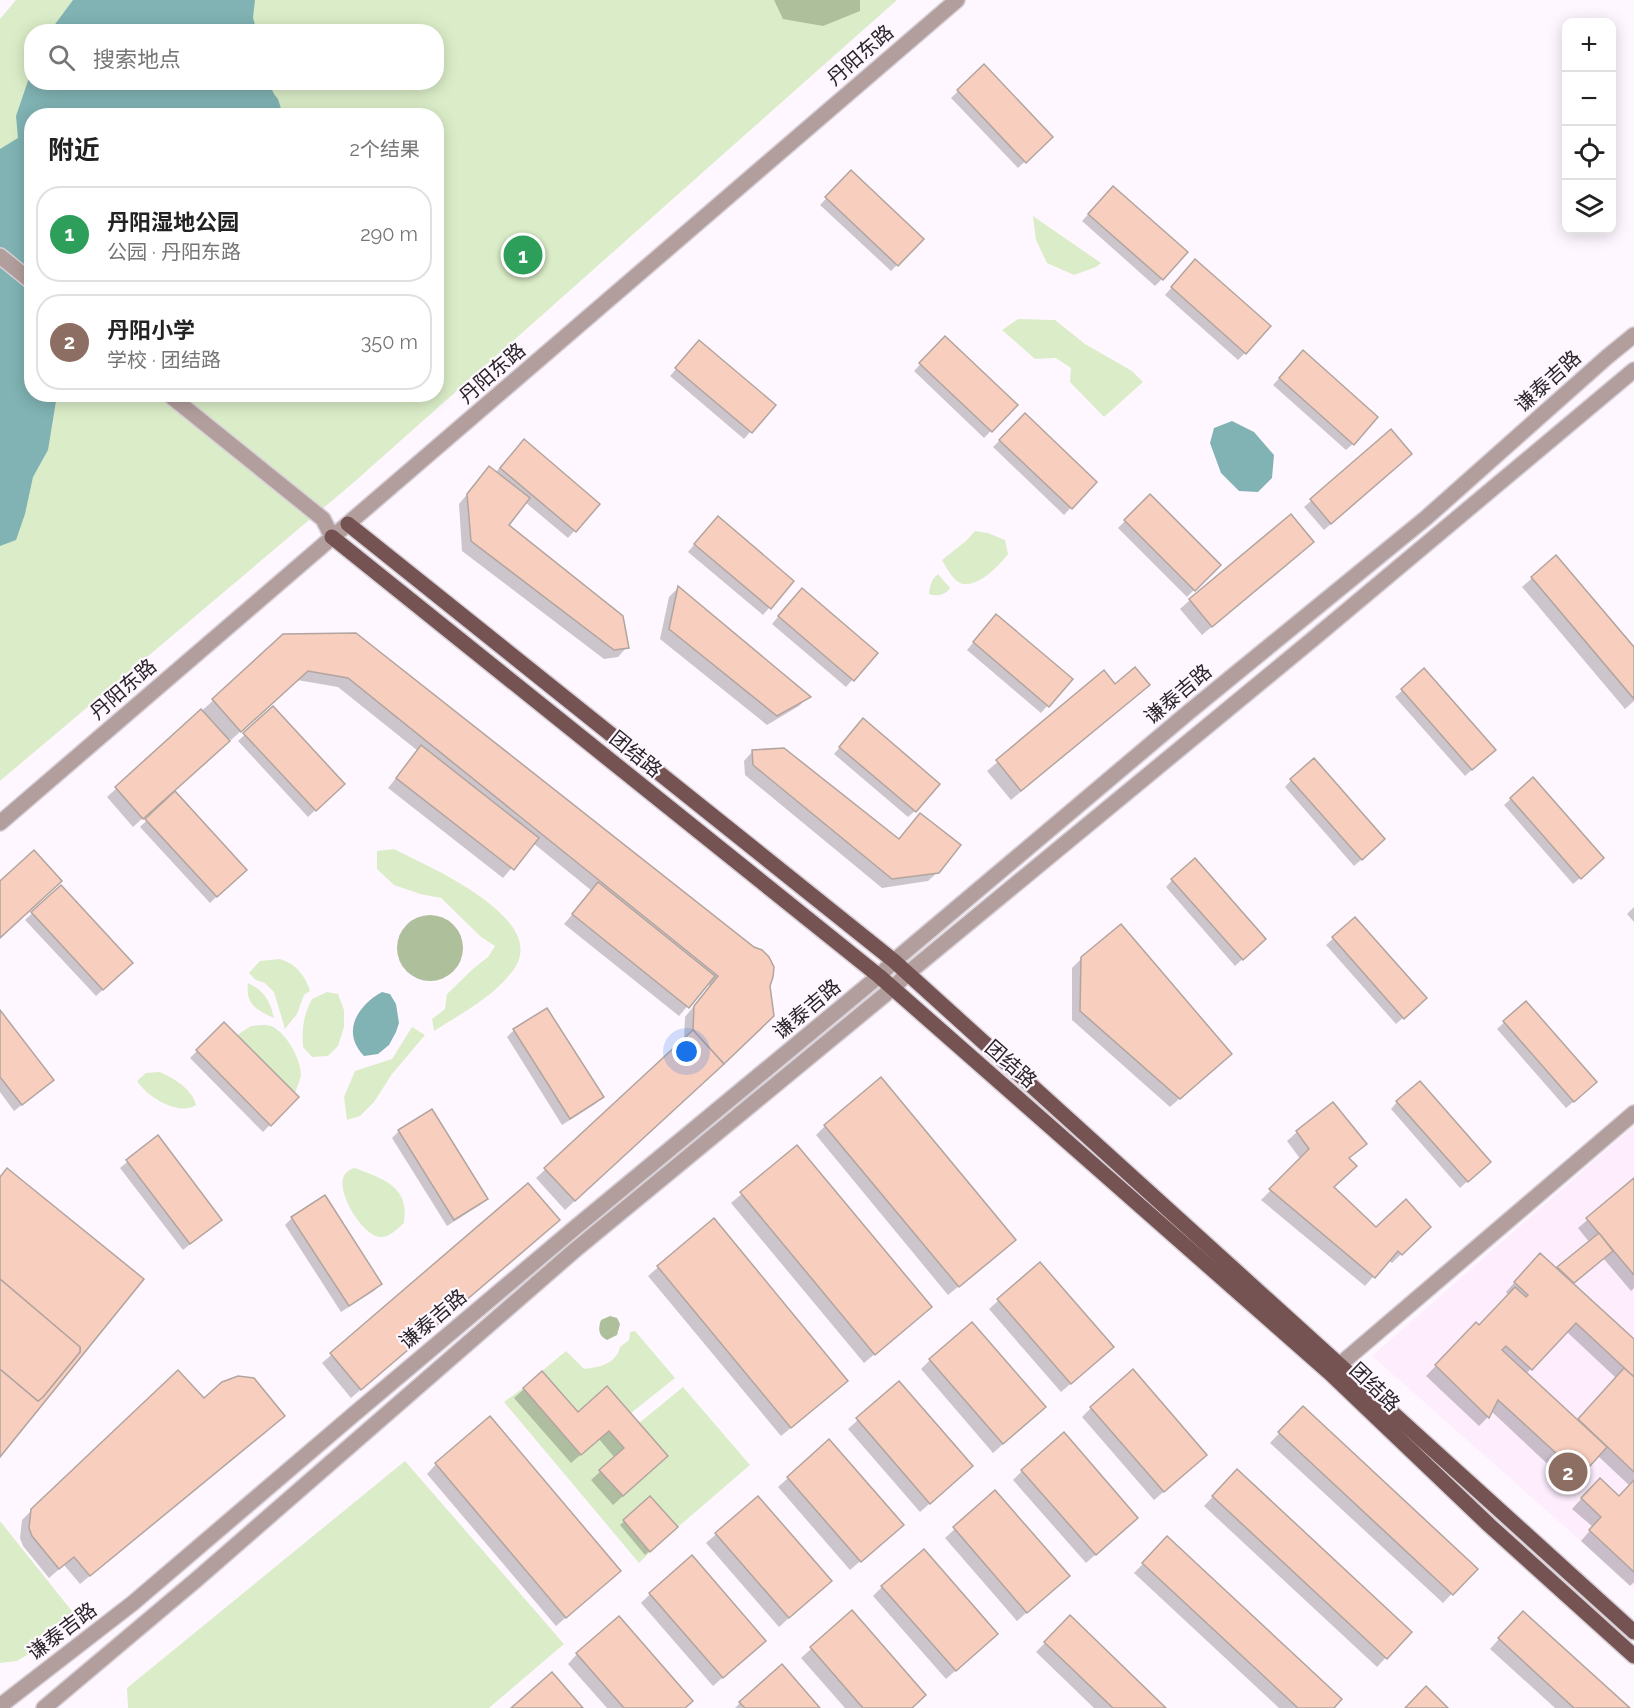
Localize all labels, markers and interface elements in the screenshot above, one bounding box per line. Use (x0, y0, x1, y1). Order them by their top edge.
map controls (1562, 18, 1616, 234)
button: + (1562, 18, 1616, 72)
street label: 丹阳东路 (822, 20, 898, 90)
search box (24, 24, 444, 90)
icon: search (45, 41, 78, 74)
text: 搜索地点 (93, 46, 181, 72)
button: − (1562, 72, 1616, 126)
button: locate (1562, 126, 1616, 180)
text: 附近 (48, 135, 100, 165)
text: 2个结果 (350, 137, 420, 161)
button: layers (1562, 180, 1616, 234)
text: 丹阳湿地公园 (107, 209, 239, 235)
text: 1 (65, 222, 74, 246)
text: 290 m (360, 222, 418, 246)
pin: 1 (504, 232, 542, 278)
text: 公园 · 丹阳东路 (107, 240, 241, 264)
text: 丹阳小学 (107, 317, 195, 343)
text: 2 (64, 330, 75, 354)
text: 350 m (361, 330, 418, 354)
street label: 丹阳东路 (454, 338, 530, 408)
street label: 谦泰吉路 (1510, 345, 1586, 417)
text: 学校 · 团结路 (107, 348, 221, 372)
street label: 丹阳东路 (85, 654, 161, 724)
street label: 谦泰吉路 (1140, 659, 1216, 729)
street label: 团结路 (605, 726, 667, 782)
street label: 谦泰吉路 (769, 974, 845, 1044)
street label: 团结路 (980, 1035, 1042, 1093)
your location (672, 1037, 701, 1066)
street label: 谦泰吉路 (395, 1284, 471, 1354)
street label: 团结路 (1345, 1358, 1405, 1416)
pin: 2 (1548, 1450, 1588, 1494)
street label: 谦泰吉路 (23, 1597, 101, 1665)

